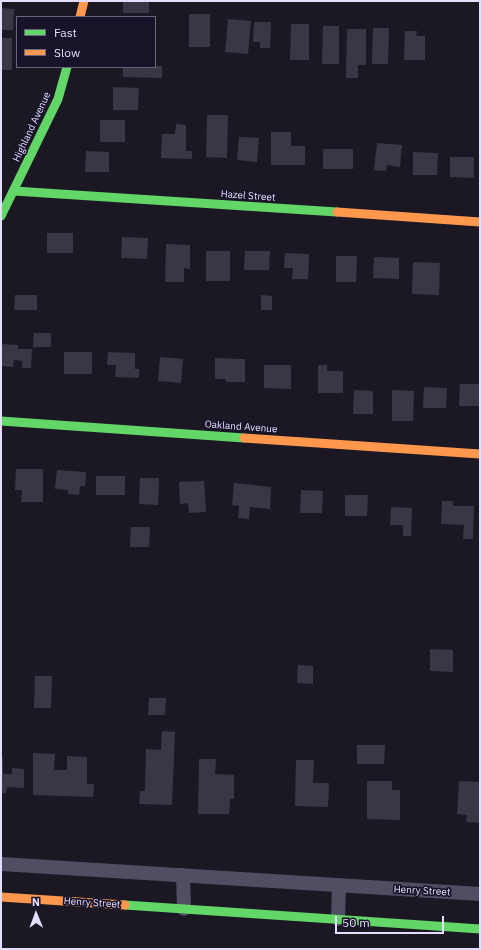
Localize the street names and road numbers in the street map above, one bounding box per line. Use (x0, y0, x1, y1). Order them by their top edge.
street label: Highland Avenue (11, 90, 53, 164)
street label: Hazel Street (220, 188, 276, 204)
street label: Oakland Avenue (204, 418, 278, 436)
street label: Henry Street (393, 884, 451, 898)
street label: Henry Street (63, 895, 121, 911)

